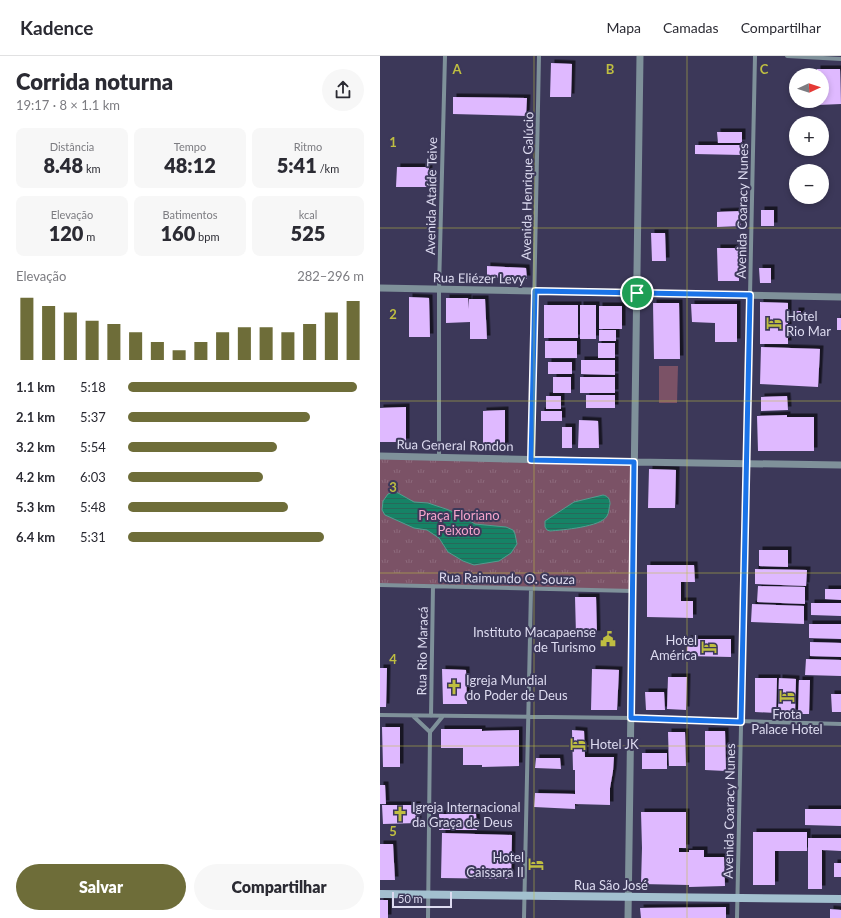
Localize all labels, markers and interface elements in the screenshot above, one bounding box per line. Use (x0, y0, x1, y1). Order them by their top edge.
text: Kadence (20, 16, 93, 39)
text: Mapa (606, 19, 641, 36)
text: Camadas (663, 19, 719, 36)
text: Compartilhar (741, 19, 821, 36)
text: A (451, 61, 462, 77)
text: B (606, 61, 615, 77)
text: C (760, 61, 769, 77)
text: Corrida noturna (16, 68, 173, 95)
north arrow (789, 68, 829, 108)
map controls (789, 68, 829, 204)
button: share (322, 69, 364, 111)
text: 19:17 · 8 × 1.1 km (16, 97, 120, 113)
street label: Avenida Henrique Galúcio (518, 112, 536, 260)
button: + (789, 116, 829, 156)
text: 1 (389, 134, 397, 150)
street label: Avenida Ataíde Teive (422, 137, 440, 255)
text: Distância (50, 140, 94, 153)
text: Tempo (174, 140, 206, 153)
text: Ritmo (294, 140, 322, 153)
street label: Avenida Coaracy Nunes (733, 143, 751, 279)
text: 8.48 (43, 153, 83, 177)
text: 48:12 (164, 153, 216, 177)
text: 5:41 (277, 153, 317, 177)
text: km (83, 162, 101, 175)
text: /km (317, 162, 339, 175)
button: − (789, 164, 829, 204)
text: Elevação (51, 208, 93, 221)
text: Batimentos (162, 208, 218, 221)
text: kcal (299, 208, 317, 221)
text: 120 (49, 221, 83, 245)
text: 160 (160, 221, 195, 245)
text: 525 (291, 221, 325, 245)
text: m (83, 230, 95, 243)
text: bpm (195, 230, 220, 243)
text: Elevação (16, 268, 66, 284)
text: 282–296 m (297, 268, 364, 284)
street label: Rua Eliézer Levy (433, 269, 526, 287)
pin (620, 276, 654, 310)
icon: arrive (626, 282, 648, 304)
text: 2 (389, 306, 397, 322)
place label: Hotel Rio Mar (786, 308, 831, 339)
hotel icon: Hotel Rio Mar (765, 314, 783, 332)
text: 1.1 km (16, 379, 55, 395)
text: 5:18 (80, 379, 106, 395)
text: 2.1 km (16, 409, 55, 425)
text: 5:37 (80, 409, 106, 425)
street label: Rua General Rondon (396, 436, 514, 454)
text: 3.2 km (16, 439, 55, 455)
text: 5:54 (80, 439, 106, 455)
text: 4.2 km (16, 469, 55, 485)
text: 6:03 (80, 469, 106, 485)
text: 3 (389, 479, 397, 495)
text: 5.3 km (16, 499, 55, 515)
text: 5:48 (80, 499, 106, 515)
park label: Praça Floriano Peixoto (418, 507, 500, 538)
text: 6.4 km (16, 529, 55, 545)
text: 5:31 (80, 529, 106, 545)
street label: Rua Raimundo O. Souza (439, 569, 575, 587)
street label: Rua Rio Maracá (413, 606, 431, 696)
place label: Instituto Macapaense de Turismo (473, 624, 596, 655)
public building icon: Instituto Macapaense de Turismo (599, 630, 617, 648)
place label: Hotel América (650, 632, 697, 663)
hotel icon: Hotel América (700, 638, 718, 656)
text: 4 (389, 651, 397, 667)
place label: Igreja Mundial do Poder de Deus (466, 672, 568, 703)
church icon: Igreja Mundial do Poder de Deus (445, 678, 463, 696)
hotel icon: Frota Palace Hotel (778, 687, 796, 705)
place label: Frota Palace Hotel (751, 706, 823, 737)
hotel icon: Hotel JK (569, 735, 587, 753)
place label: Hotel JK (590, 736, 639, 752)
street label: Avenida Coaracy Nunes (720, 743, 738, 879)
place label: Igreja Internacional da Graça de Deus (412, 799, 521, 830)
church icon: Igreja Internacional da Graça de Deus (391, 805, 409, 823)
text: 5 (389, 823, 397, 839)
place label: Hotel Caissara II (466, 849, 524, 880)
hotel icon: Hotel Caissara II (527, 855, 545, 873)
button: Salvar (16, 864, 186, 910)
button: Compartilhar (194, 864, 364, 910)
street label: Rua São José (574, 877, 648, 893)
scale bar (392, 890, 452, 909)
text: 50 m (398, 892, 423, 905)

